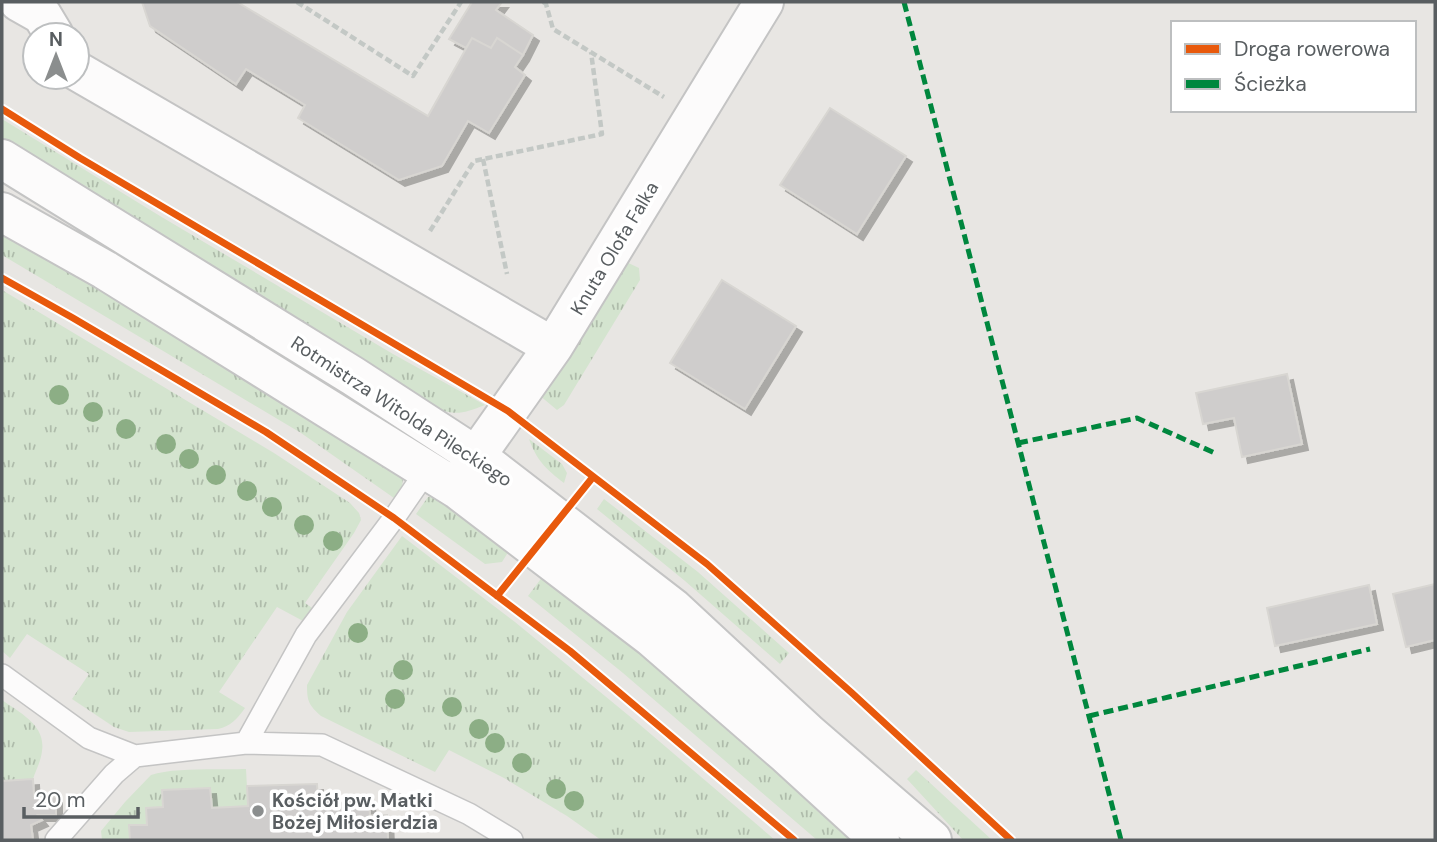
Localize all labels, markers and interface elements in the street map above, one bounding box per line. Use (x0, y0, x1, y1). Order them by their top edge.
north arrow (21, 21, 91, 91)
legend (1171, 21, 1416, 112)
text: N (49, 27, 63, 52)
text: Droga rowerowa (1234, 35, 1390, 63)
text: Ścieżka (1234, 70, 1307, 98)
street label: Knuta Olofa Falka (565, 177, 664, 320)
street label: Rotmistrza Witolda Pileckiego (286, 330, 517, 492)
scale bar (24, 776, 138, 820)
text: 20 m (35, 786, 86, 814)
place label: Kościół pw. Matki Bożej Miłosierdzia (272, 788, 438, 835)
marker: Kościół pw. Matki Bożej Miłosierdzia (250, 803, 266, 819)

